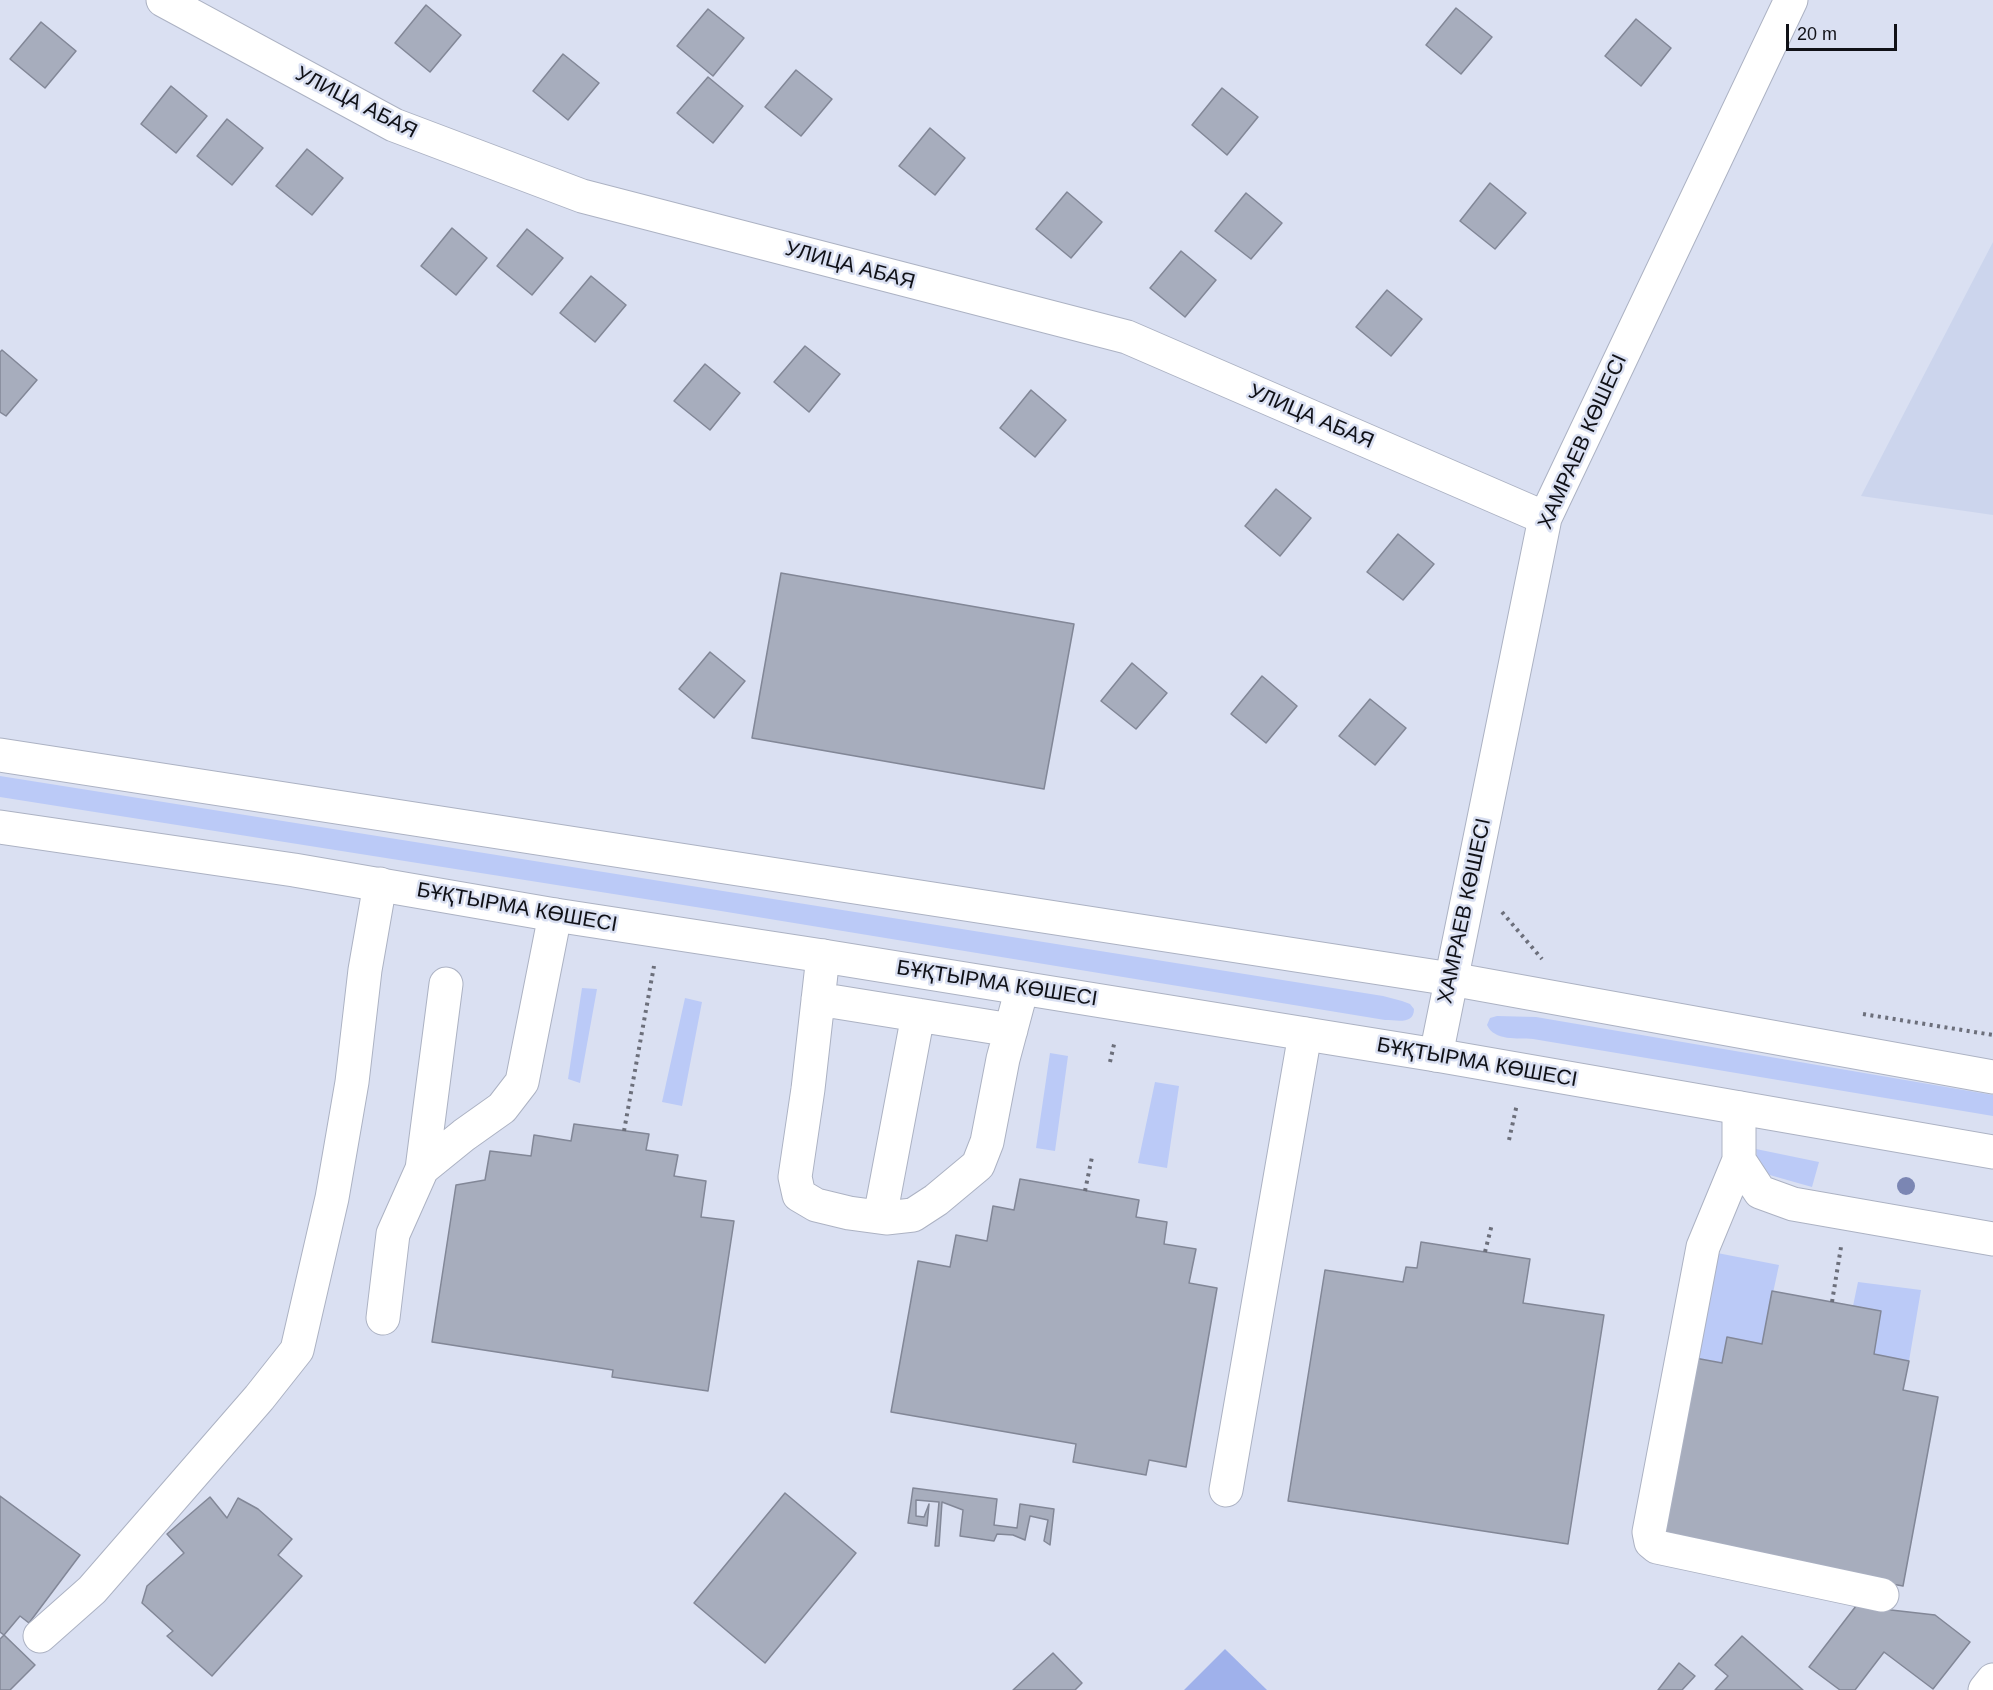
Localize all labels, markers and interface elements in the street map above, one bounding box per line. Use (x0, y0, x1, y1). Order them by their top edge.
scale bar (1789, 12, 1900, 50)
text: 20 m (1797, 24, 1837, 44)
street label: УЛИЦА АБАЯ (291, 61, 421, 145)
street label: УЛИЦА АБАЯ (782, 237, 918, 295)
street label: ХАМРАЕВ КӨШЕСІ (1533, 351, 1633, 533)
street label: УЛИЦА АБАЯ (1245, 379, 1377, 455)
street label: ХАМРАЕВ КӨШЕСІ (1433, 816, 1497, 1006)
street label: БҰҚТЫРМА КӨШЕСІ (415, 878, 619, 938)
street label: БҰҚТЫРМА КӨШЕСІ (895, 956, 1099, 1012)
street label: БҰҚТЫРМА КӨШЕСІ (1375, 1033, 1579, 1093)

